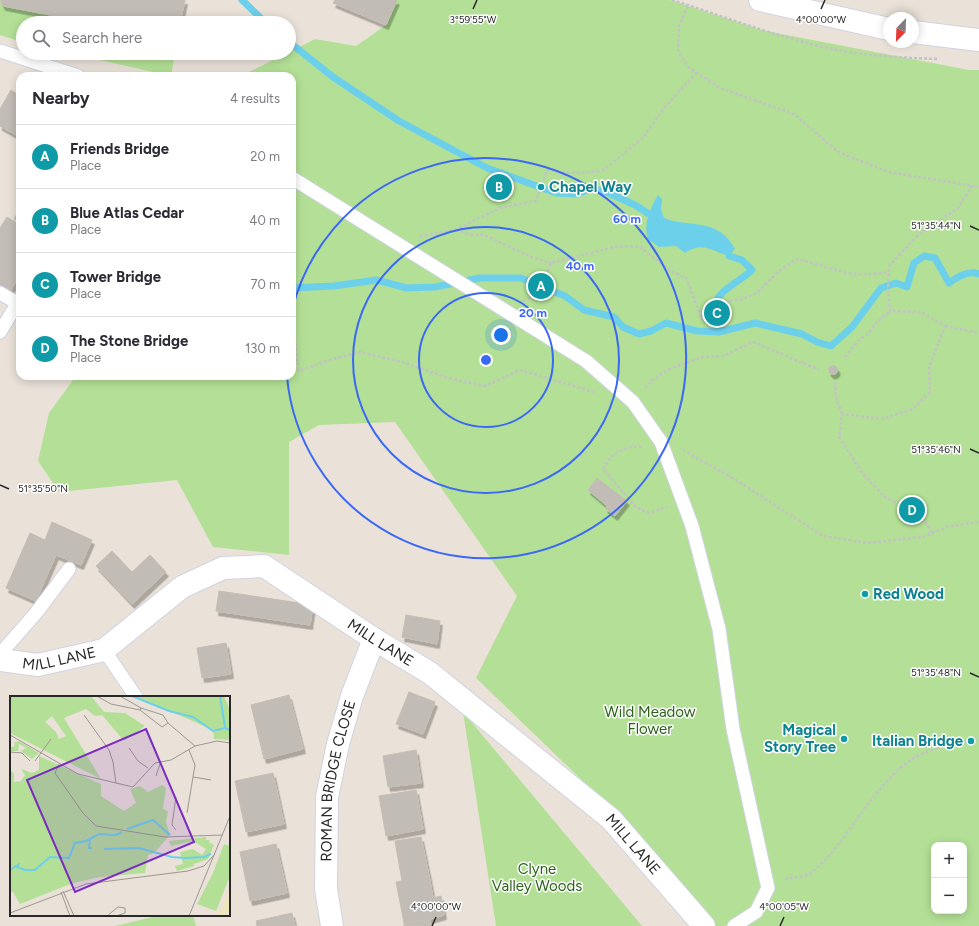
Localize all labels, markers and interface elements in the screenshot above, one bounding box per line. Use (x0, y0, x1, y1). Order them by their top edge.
north arrow (883, 12, 919, 48)
text: 3°59'55"W (450, 13, 497, 26)
text: 4°00'00"W (796, 13, 847, 26)
search box (16, 16, 296, 60)
icon: search (30, 27, 52, 49)
text: Search here (62, 29, 142, 47)
text: Nearby (32, 88, 90, 108)
text: 4 results (230, 91, 280, 106)
text: Friends Bridge (70, 140, 169, 158)
text: A (40, 149, 50, 164)
text: 20 m (250, 149, 280, 164)
text: Place (70, 158, 101, 173)
pin: B (486, 172, 512, 202)
place label: Chapel Way (549, 178, 632, 196)
marker: Chapel Way (536, 182, 546, 192)
text: Blue Atlas Cedar (70, 204, 184, 222)
text: 60 m (613, 212, 641, 226)
text: B (41, 213, 49, 228)
text: 40 m (249, 213, 280, 228)
text: 51°35'44"N (911, 219, 961, 232)
text: Place (70, 222, 101, 237)
text: 40 m (566, 259, 594, 273)
text: Tower Bridge (70, 268, 161, 286)
pin: A (528, 271, 554, 301)
text: C (40, 277, 50, 292)
text: 70 m (250, 277, 280, 292)
text: Place (70, 286, 101, 301)
pin: C (704, 298, 730, 328)
text: 20 m (519, 306, 547, 320)
your location (491, 325, 511, 345)
text: The Stone Bridge (70, 332, 188, 350)
text: D (40, 341, 50, 356)
text: 130 m (245, 341, 280, 356)
text: Place (70, 350, 101, 365)
centre of rings (479, 353, 493, 367)
text: 51°35'46"N (911, 443, 961, 456)
text: 51°35'50"N (18, 482, 68, 495)
pin: D (899, 495, 925, 525)
place label: Red Wood (873, 585, 944, 603)
marker: Red Wood (860, 589, 870, 599)
street label: MILL LANE (344, 615, 417, 670)
street label: MILL LANE (21, 643, 98, 674)
text: 51°35'48"N (911, 666, 961, 679)
inset map (10, 696, 230, 916)
street label: ROMAN BRIDGE CLOSE (317, 698, 359, 862)
park label: Wild Meadow Flower (604, 703, 696, 738)
place label: Magical Story Tree (764, 721, 837, 756)
place label: Italian Bridge (872, 732, 964, 750)
marker: Magical Story Tree (839, 734, 849, 744)
marker: Italian Bridge (966, 736, 976, 746)
street label: MILL LANE (602, 810, 664, 878)
map controls (931, 842, 967, 914)
button: + (931, 842, 967, 878)
park label: Clyne Valley Woods (492, 860, 582, 895)
button: − (931, 878, 967, 914)
text: 4°00'00"W (411, 900, 462, 913)
text: 4°00'05"W (759, 900, 809, 913)

